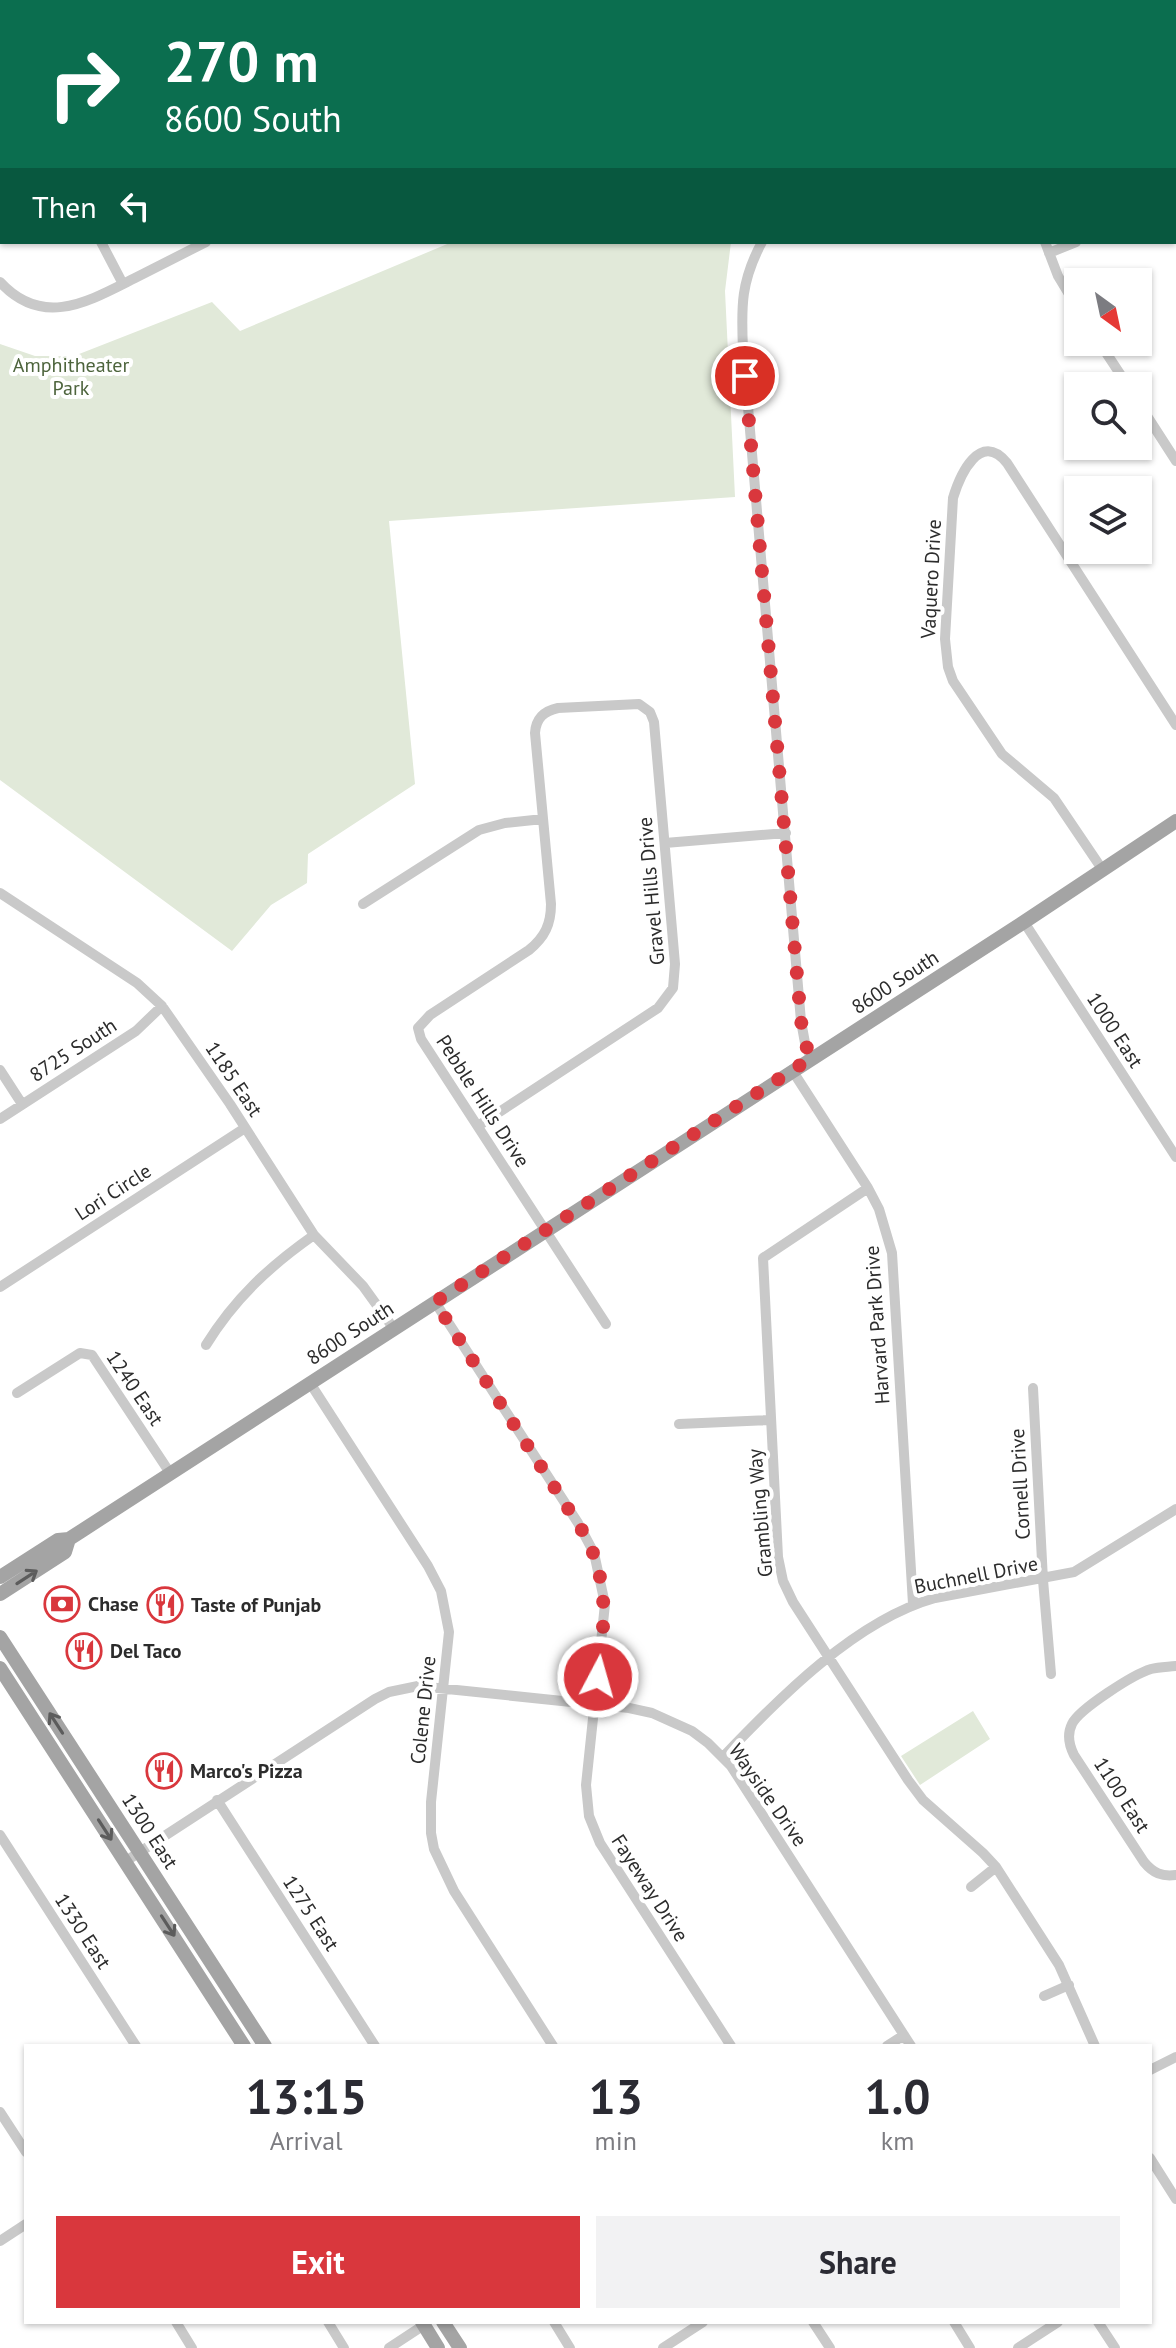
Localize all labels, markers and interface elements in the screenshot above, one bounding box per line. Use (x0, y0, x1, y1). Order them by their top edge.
text: 270 m (164, 25, 319, 97)
icon: right (32, 32, 136, 136)
text: 8600 South (164, 95, 342, 142)
icon: left (113, 184, 157, 228)
text: Then (32, 187, 97, 226)
north arrow (1064, 268, 1152, 356)
map controls (1064, 268, 1152, 564)
pin (711, 342, 779, 410)
park label: Amphitheater Park (13, 352, 129, 401)
icon: arrive (723, 354, 767, 398)
button: search (1064, 372, 1152, 460)
button: layers (1064, 476, 1152, 564)
street label: Vaquero Drive (915, 519, 947, 640)
street label: Gravel Hills Drive (632, 816, 670, 966)
street label: 8600 South (846, 944, 944, 1020)
street label: 1000 East (1081, 987, 1149, 1073)
street label: 8725 South (24, 1012, 122, 1088)
street label: Pebble Hills Drive (431, 1030, 535, 1172)
street label: 1185 East (200, 1037, 269, 1122)
street label: Lori Circle (70, 1158, 156, 1226)
street label: Harvard Park Drive (858, 1245, 896, 1405)
street label: 8600 South (301, 1295, 399, 1371)
street label: 1240 East (101, 1346, 170, 1431)
street label: Cornell Drive (1004, 1428, 1036, 1540)
street label: Grambling Way (741, 1447, 779, 1578)
street label: Buchnell Drive (912, 1550, 1040, 1600)
one-way arrow (15, 1568, 38, 1584)
bank icon: Chase (43, 1585, 81, 1623)
restaurant icon: Taste of Punjab (146, 1586, 184, 1624)
place label: Chase (88, 1591, 139, 1617)
place label: Taste of Punjab (191, 1592, 321, 1618)
restaurant icon: Del Taco (65, 1632, 103, 1670)
position arrow (556, 1635, 640, 1719)
place label: Del Taco (110, 1638, 182, 1664)
street label: Colene Drive (404, 1655, 442, 1765)
one-way arrow (48, 1712, 64, 1734)
street label: Wayside Drive (723, 1738, 813, 1852)
restaurant icon: Marco's Pizza (145, 1752, 183, 1790)
street label: 1100 East (1088, 1752, 1156, 1838)
place label: Marco's Pizza (190, 1758, 303, 1784)
street label: 1300 East (116, 1788, 184, 1874)
one-way arrow (97, 1818, 113, 1840)
street label: Fayeway Drive (606, 1829, 694, 1947)
street label: 1275 East (277, 1870, 345, 1956)
street label: 1330 East (49, 1888, 117, 1974)
one-way arrow (159, 1915, 176, 1937)
text: 13:15 (245, 2065, 367, 2127)
text: 13 (589, 2065, 643, 2127)
text: 1.0 (864, 2065, 931, 2127)
text: Arrival (270, 2124, 343, 2157)
text: min (595, 2124, 637, 2157)
text: km (881, 2124, 914, 2157)
button: Exit (56, 2216, 580, 2308)
button: Share (596, 2216, 1120, 2308)

